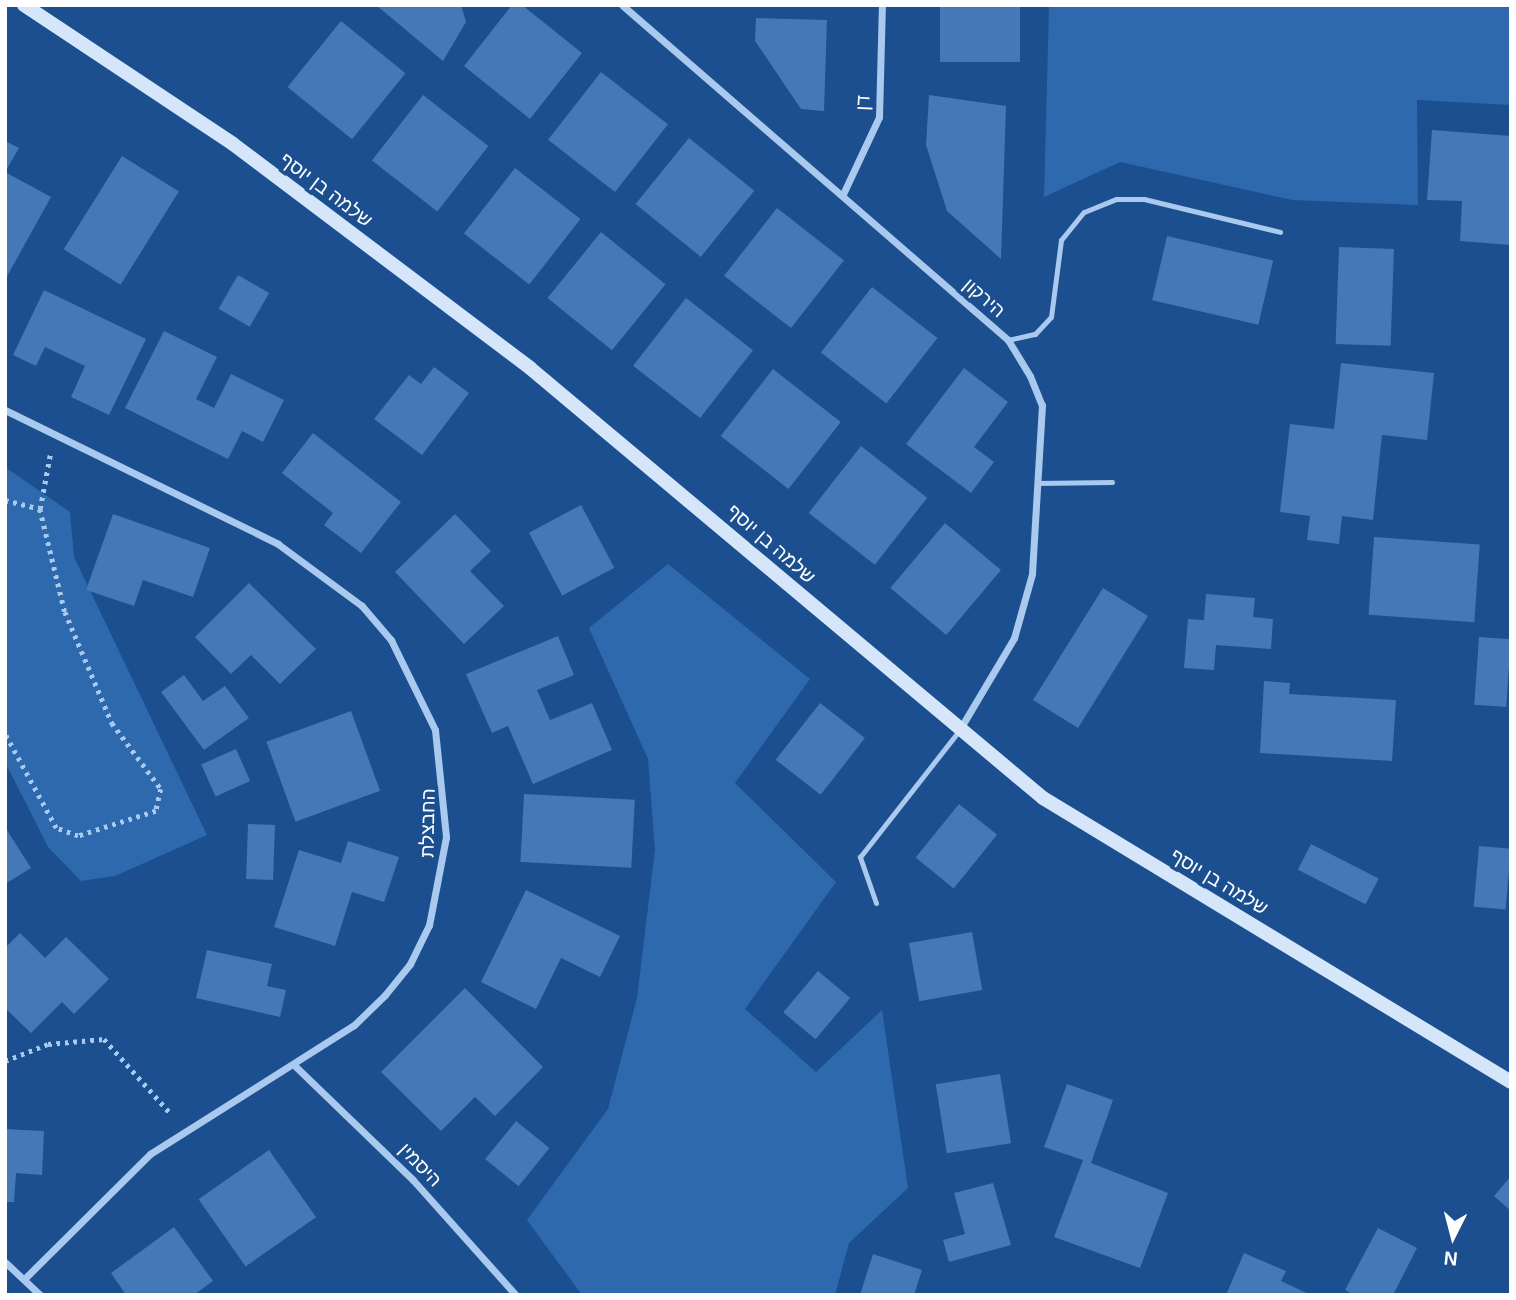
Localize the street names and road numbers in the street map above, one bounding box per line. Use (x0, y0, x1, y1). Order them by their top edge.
street label: דן (851, 95, 875, 111)
street label: שלמה בן יוסף (275, 148, 377, 232)
street label: הירקון (958, 274, 1010, 322)
street label: שלמה בן יוסף (722, 499, 820, 589)
street label: החבצלת (416, 788, 440, 858)
street label: שלמה בן יוסף (1166, 844, 1272, 920)
street label: היסמין (394, 1138, 446, 1192)

